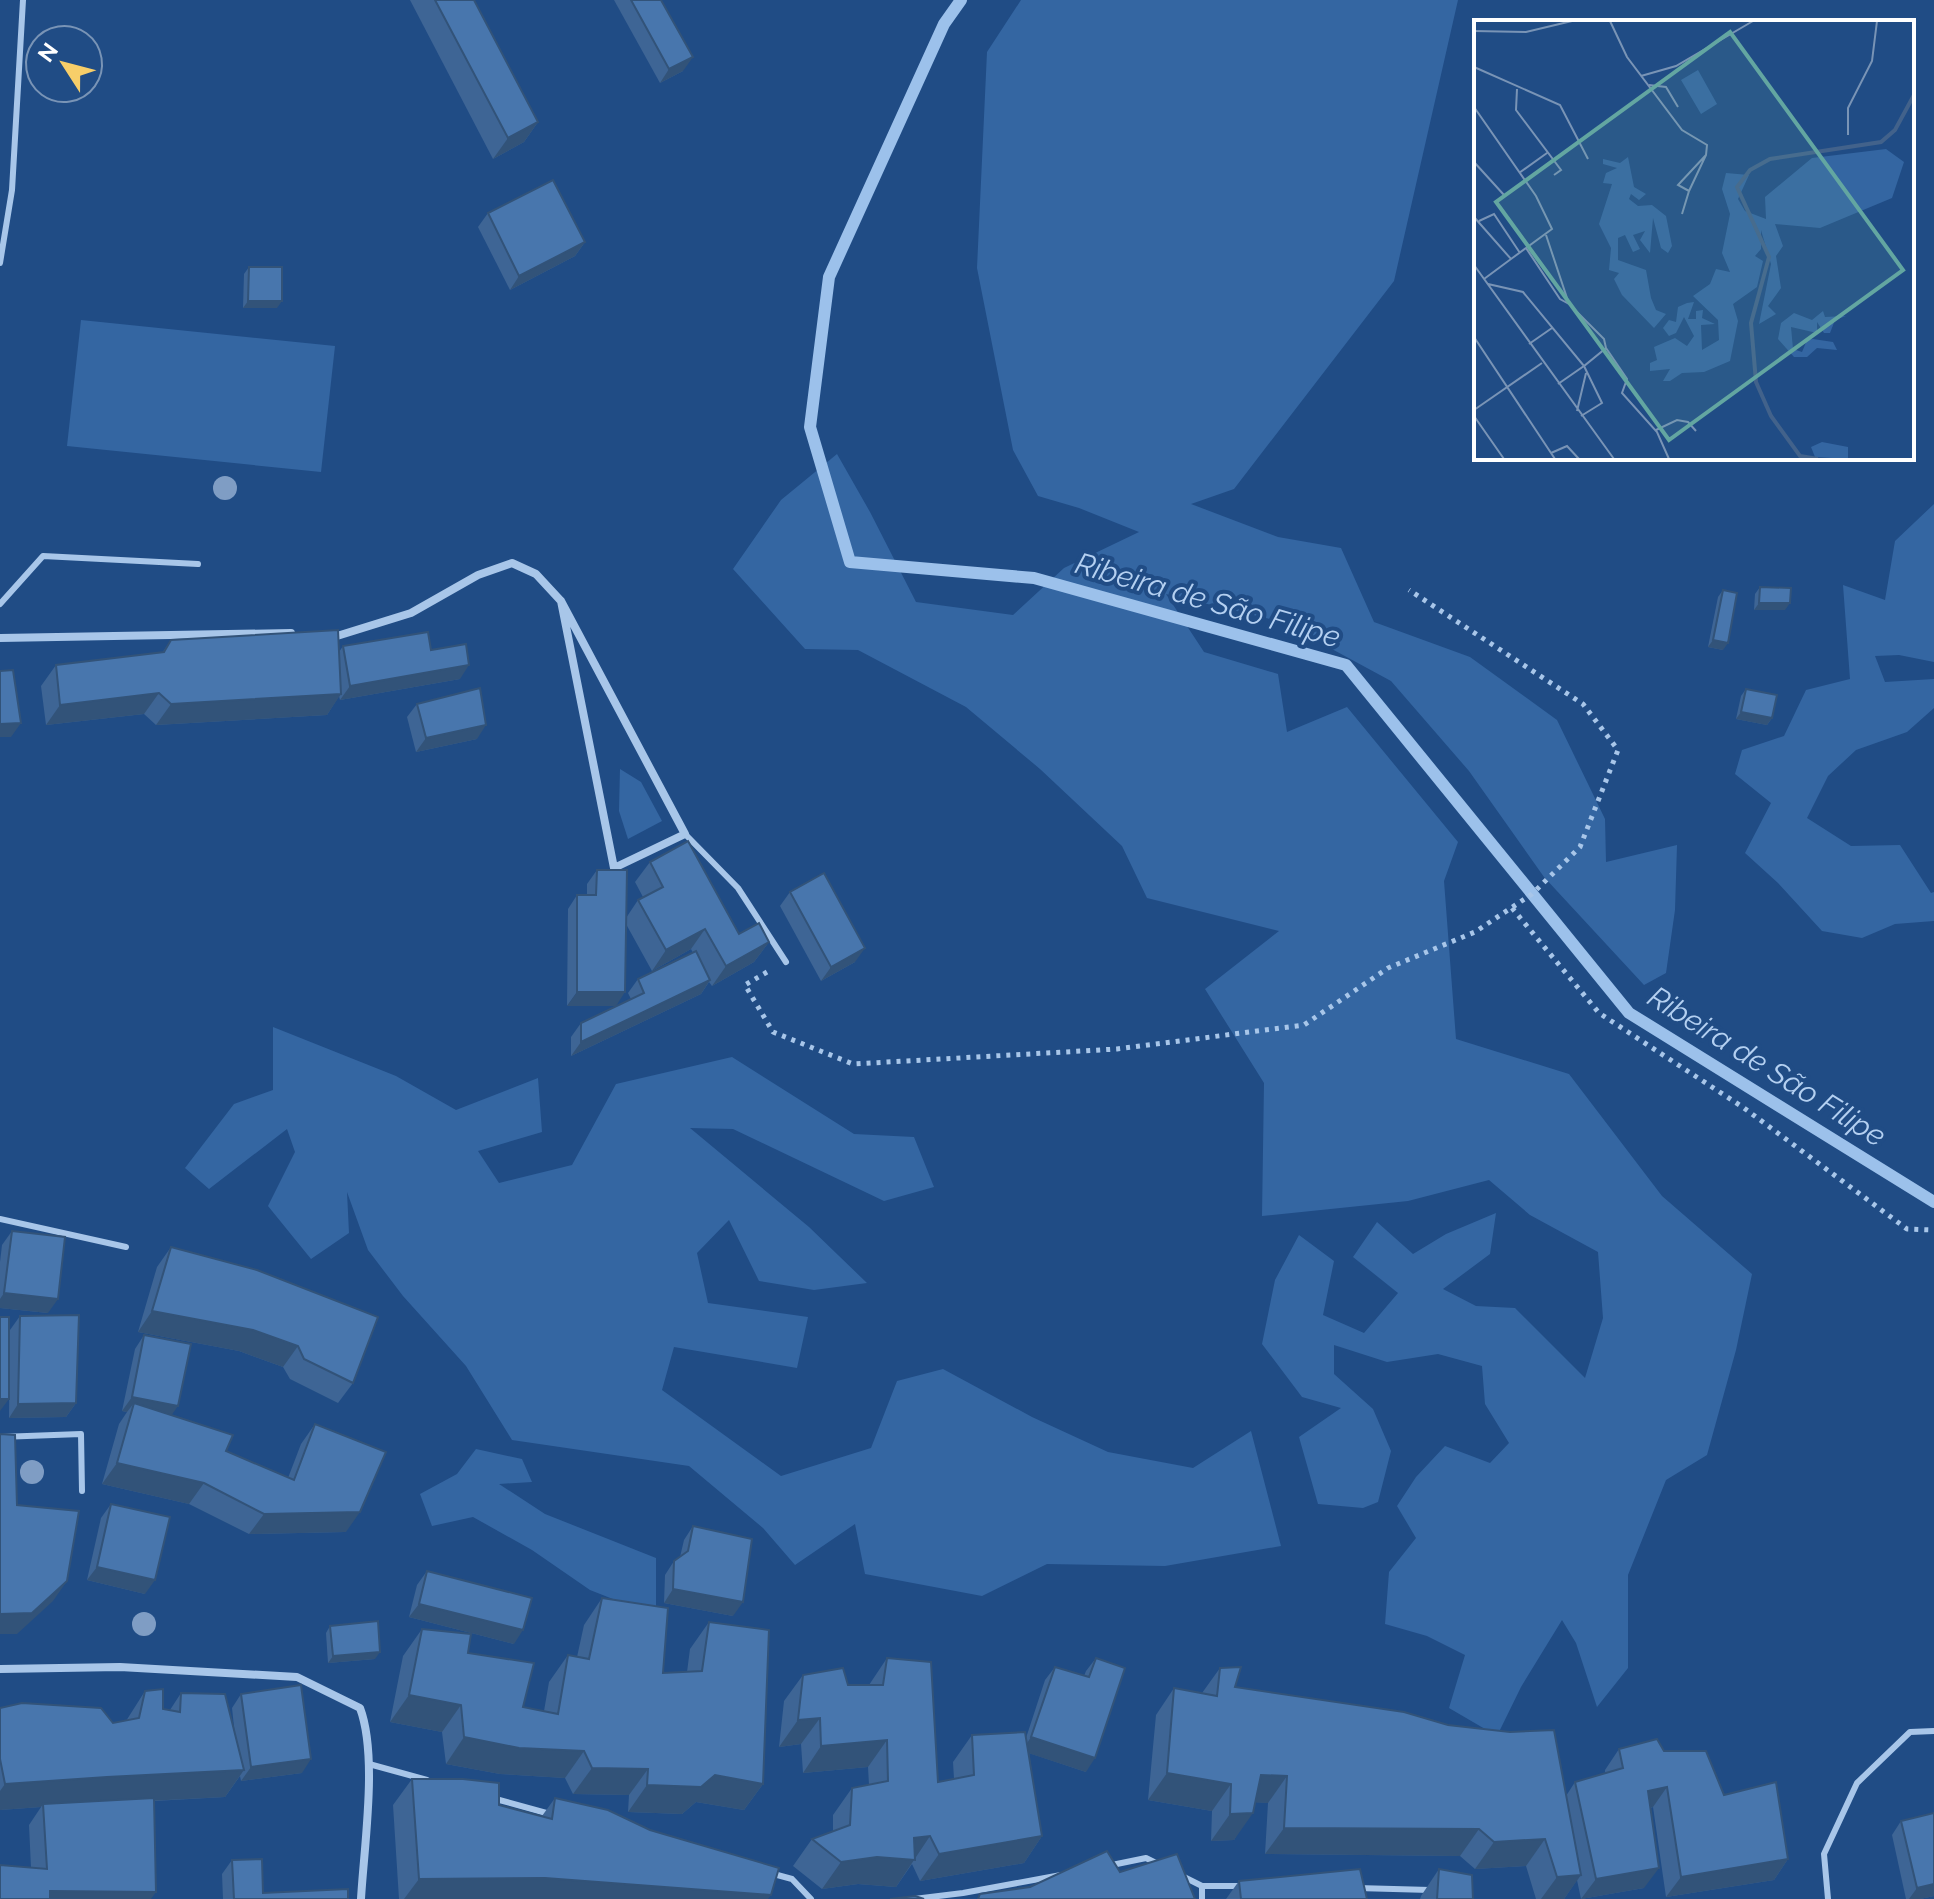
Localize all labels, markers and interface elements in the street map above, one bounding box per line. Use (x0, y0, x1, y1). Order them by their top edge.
inset map (1474, 20, 1914, 460)
north arrow (24, 24, 104, 104)
text: N (32, 38, 63, 67)
water label: Ribeira de São Filipe (1072, 545, 1344, 655)
water label: Ribeira de São Filipe (1642, 979, 1892, 1153)

